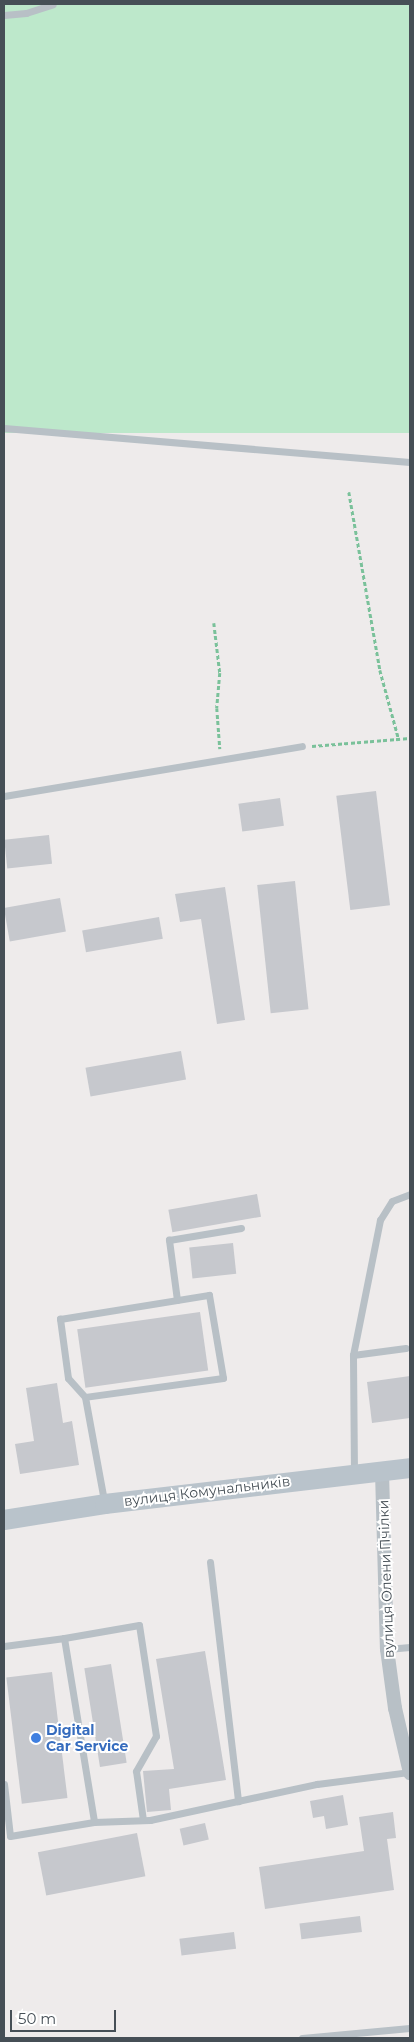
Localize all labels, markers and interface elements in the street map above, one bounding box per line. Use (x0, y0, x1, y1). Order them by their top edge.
street label: вулиця Комунальників (123, 1472, 291, 1510)
street label: вулиця Олени Пчілки (375, 1499, 397, 1659)
place label: Digital Car Service (46, 1722, 128, 1754)
marker: Digital Car Service (30, 1732, 42, 1744)
scale bar (12, 2000, 119, 2032)
text: 50 m (18, 2009, 56, 2028)

